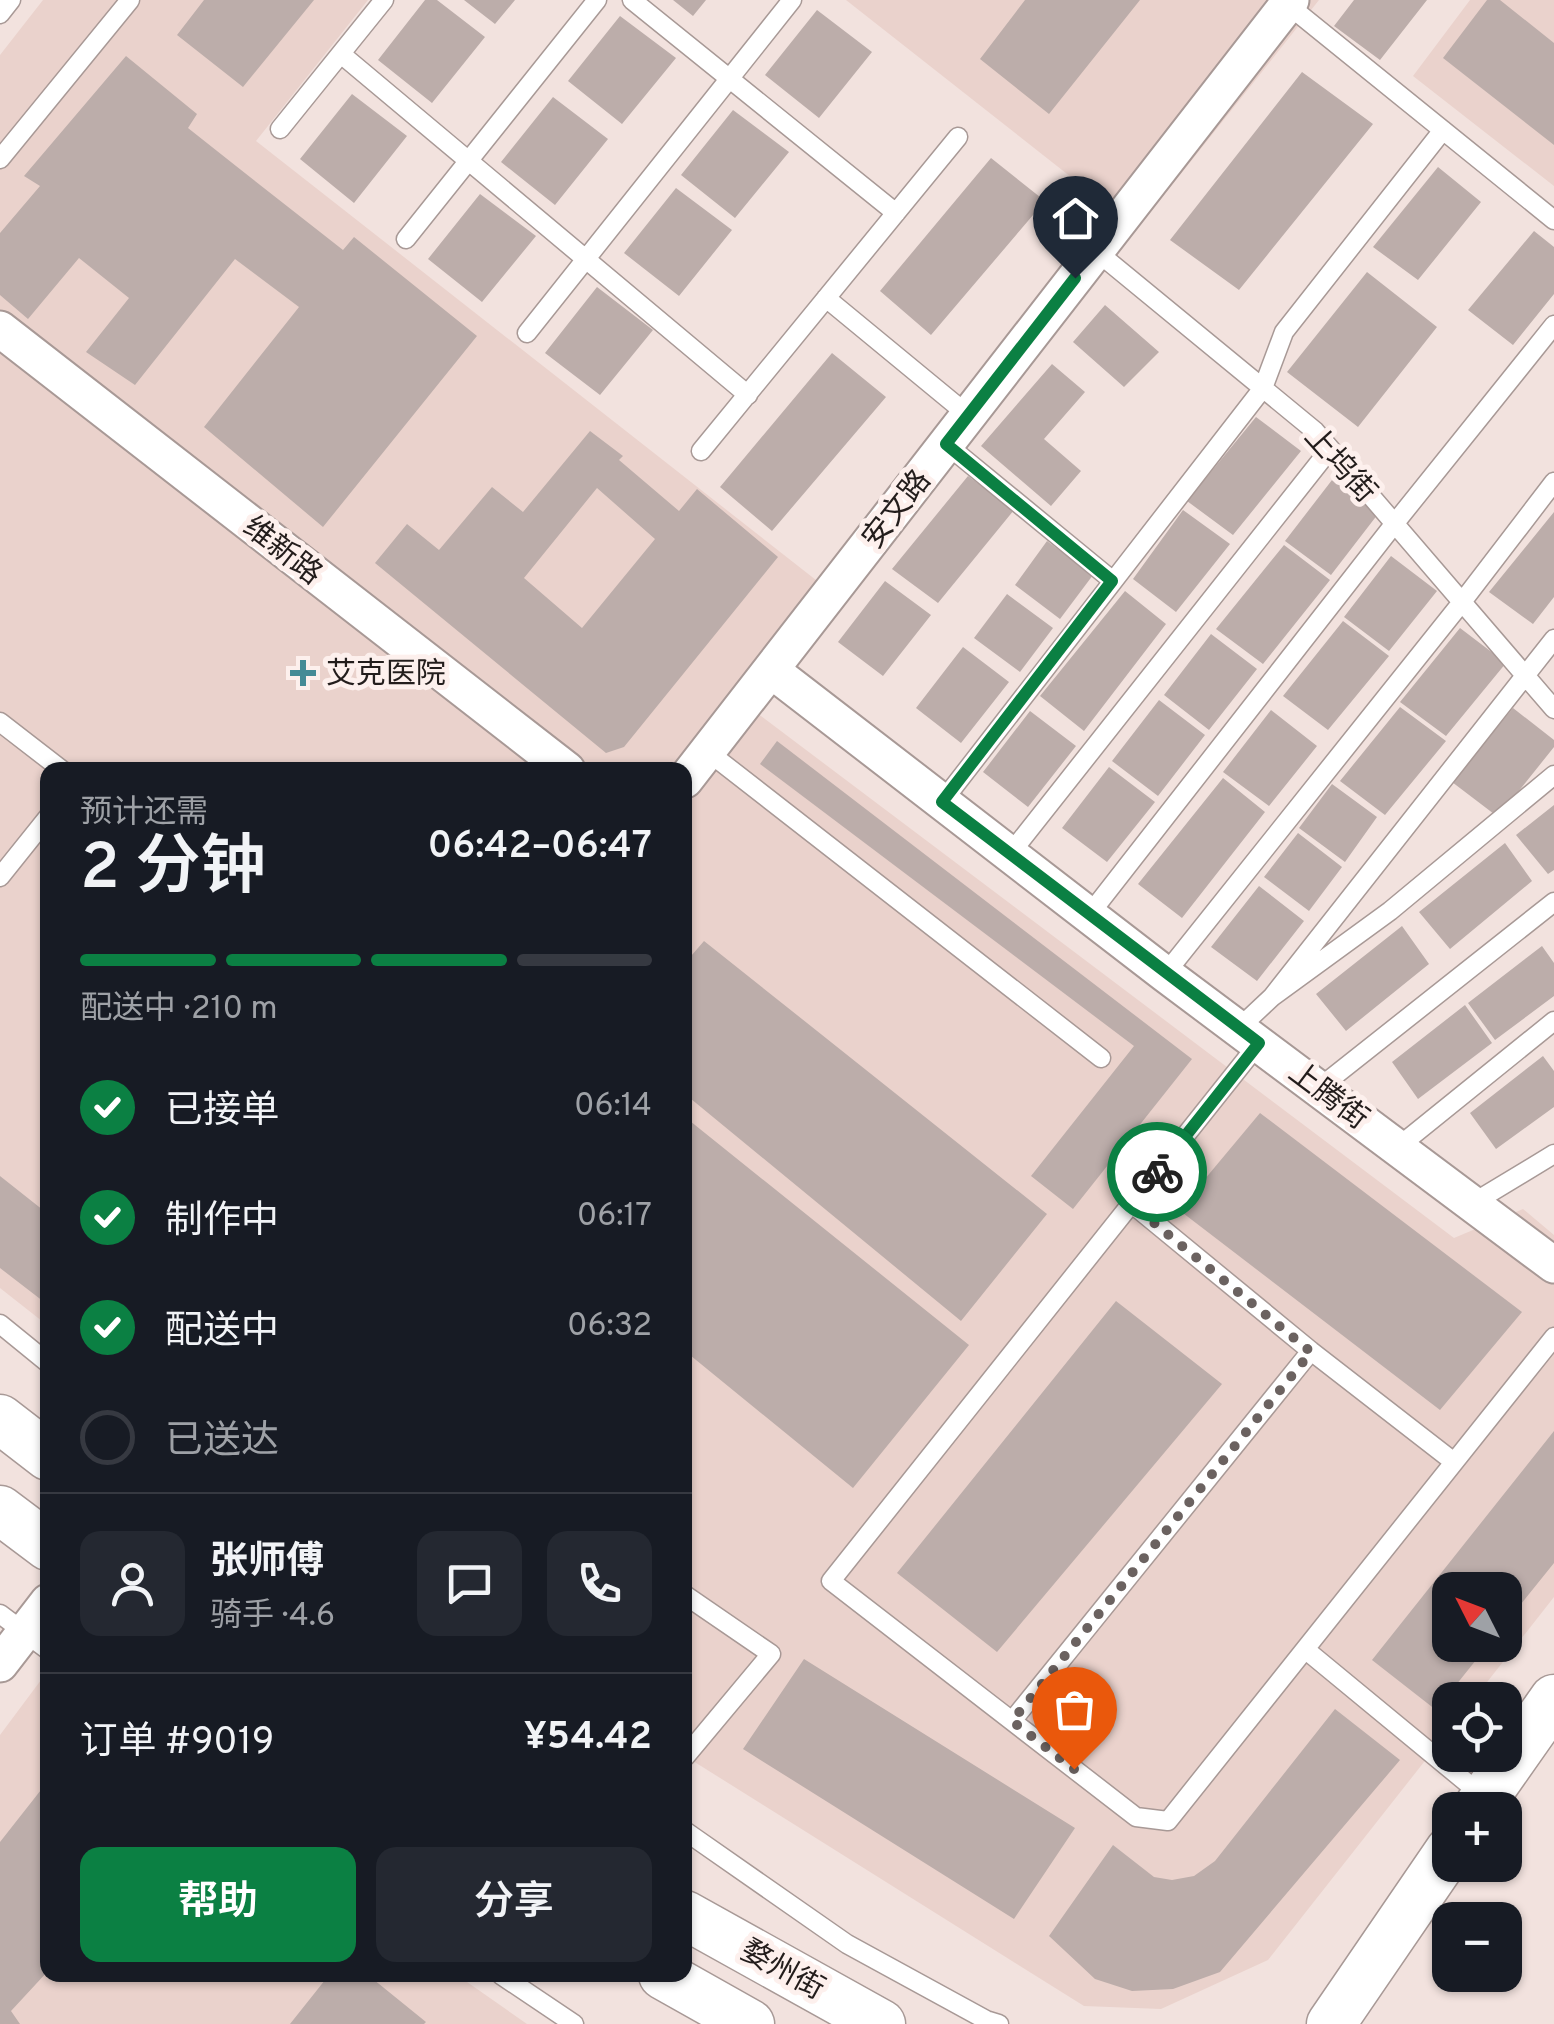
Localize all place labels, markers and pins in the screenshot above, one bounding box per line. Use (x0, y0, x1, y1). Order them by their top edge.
pin (1033, 176, 1118, 279)
place label: 艾克医院 (326, 657, 446, 694)
marker: 艾克医院 (290, 660, 316, 686)
pin (1032, 1667, 1117, 1770)

